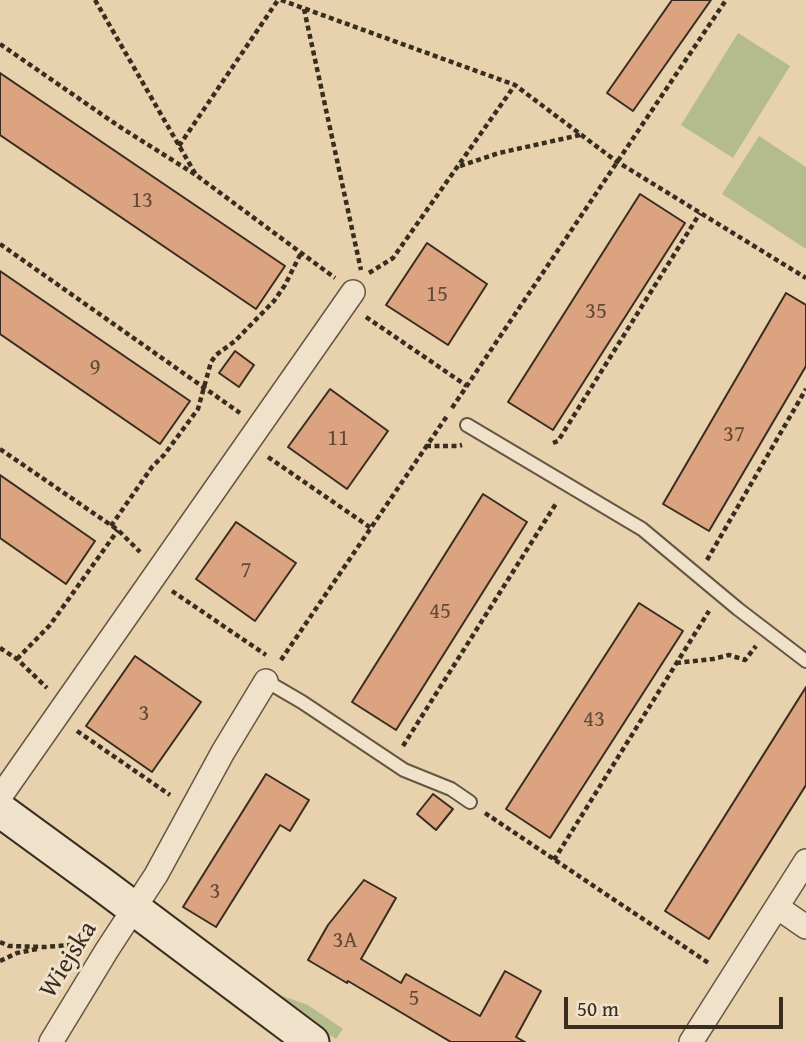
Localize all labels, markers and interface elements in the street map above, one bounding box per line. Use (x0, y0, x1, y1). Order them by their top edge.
house number: 13 (131, 187, 153, 215)
house number: 15 (426, 281, 448, 309)
house number: 35 (585, 298, 607, 326)
house number: 9 (89, 354, 101, 382)
house number: 37 (723, 421, 745, 449)
house number: 11 (327, 425, 349, 453)
house number: 7 (240, 557, 252, 585)
house number: 45 (429, 598, 451, 626)
house number: 3 (138, 700, 150, 728)
house number: 43 (583, 706, 605, 734)
house number: 3 (209, 878, 221, 906)
street label: Wiejska (33, 916, 105, 1004)
house number: 3A (332, 927, 358, 955)
scale bar (568, 982, 787, 1026)
house number: 5 (408, 985, 420, 1013)
text: 50 m (577, 993, 619, 1024)

